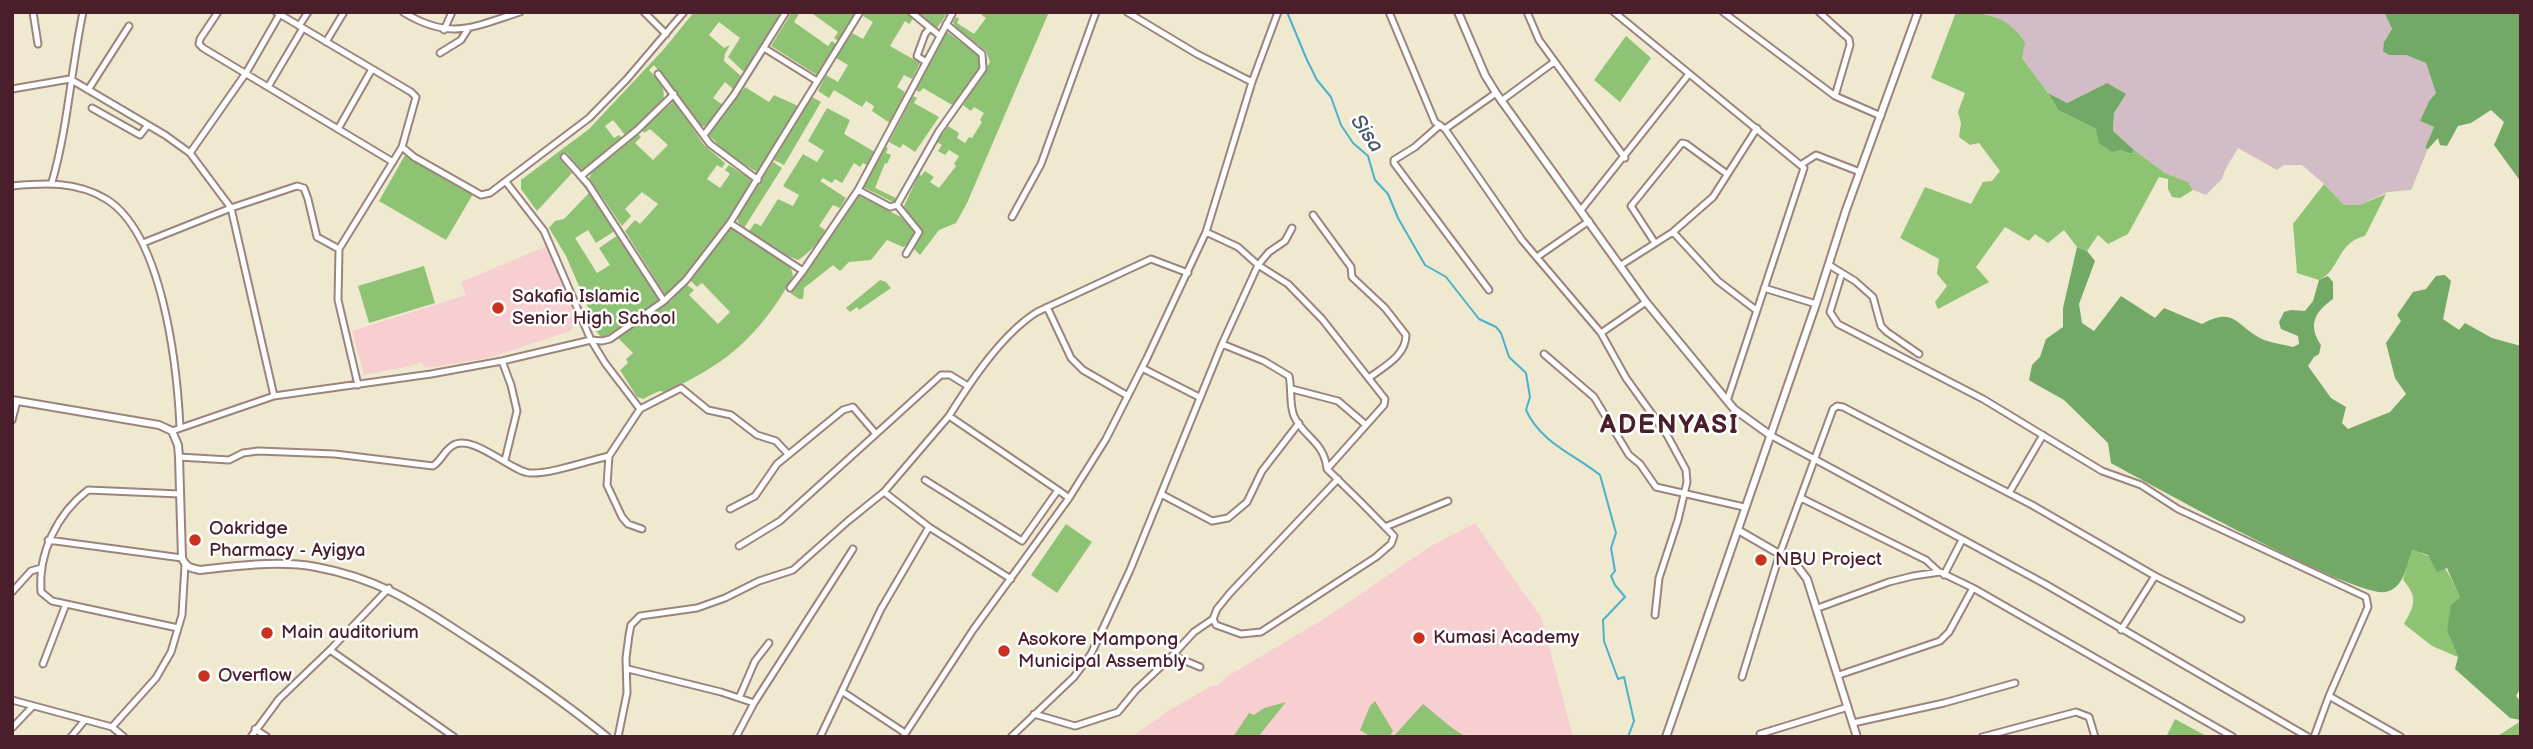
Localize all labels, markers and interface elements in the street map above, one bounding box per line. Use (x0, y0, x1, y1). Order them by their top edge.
water label: Sisa (1344, 110, 1388, 158)
place label: Sakafia Islamic Senior High School (512, 286, 676, 330)
marker: Sakafia Islamic Senior High School (490, 300, 506, 316)
district label: ADENYASI (1601, 410, 1739, 442)
place label: Oakridge Pharmacy - Ayigya (209, 518, 365, 562)
marker: Oakridge Pharmacy - Ayigya (187, 532, 203, 548)
place label: NBU Project (1775, 549, 1882, 571)
marker: NBU Project (1753, 552, 1769, 568)
place label: Main auditorium (281, 622, 419, 644)
marker: Main auditorium (259, 625, 275, 641)
place label: Kumasi Academy (1433, 627, 1579, 649)
place label: Asokore Mampong Municipal Assembly (1018, 629, 1186, 673)
marker: Kumasi Academy (1411, 630, 1427, 646)
marker: Asokore Mampong Municipal Assembly (996, 643, 1012, 659)
place label: Overflow (218, 665, 292, 687)
marker: Overflow (196, 668, 212, 684)

